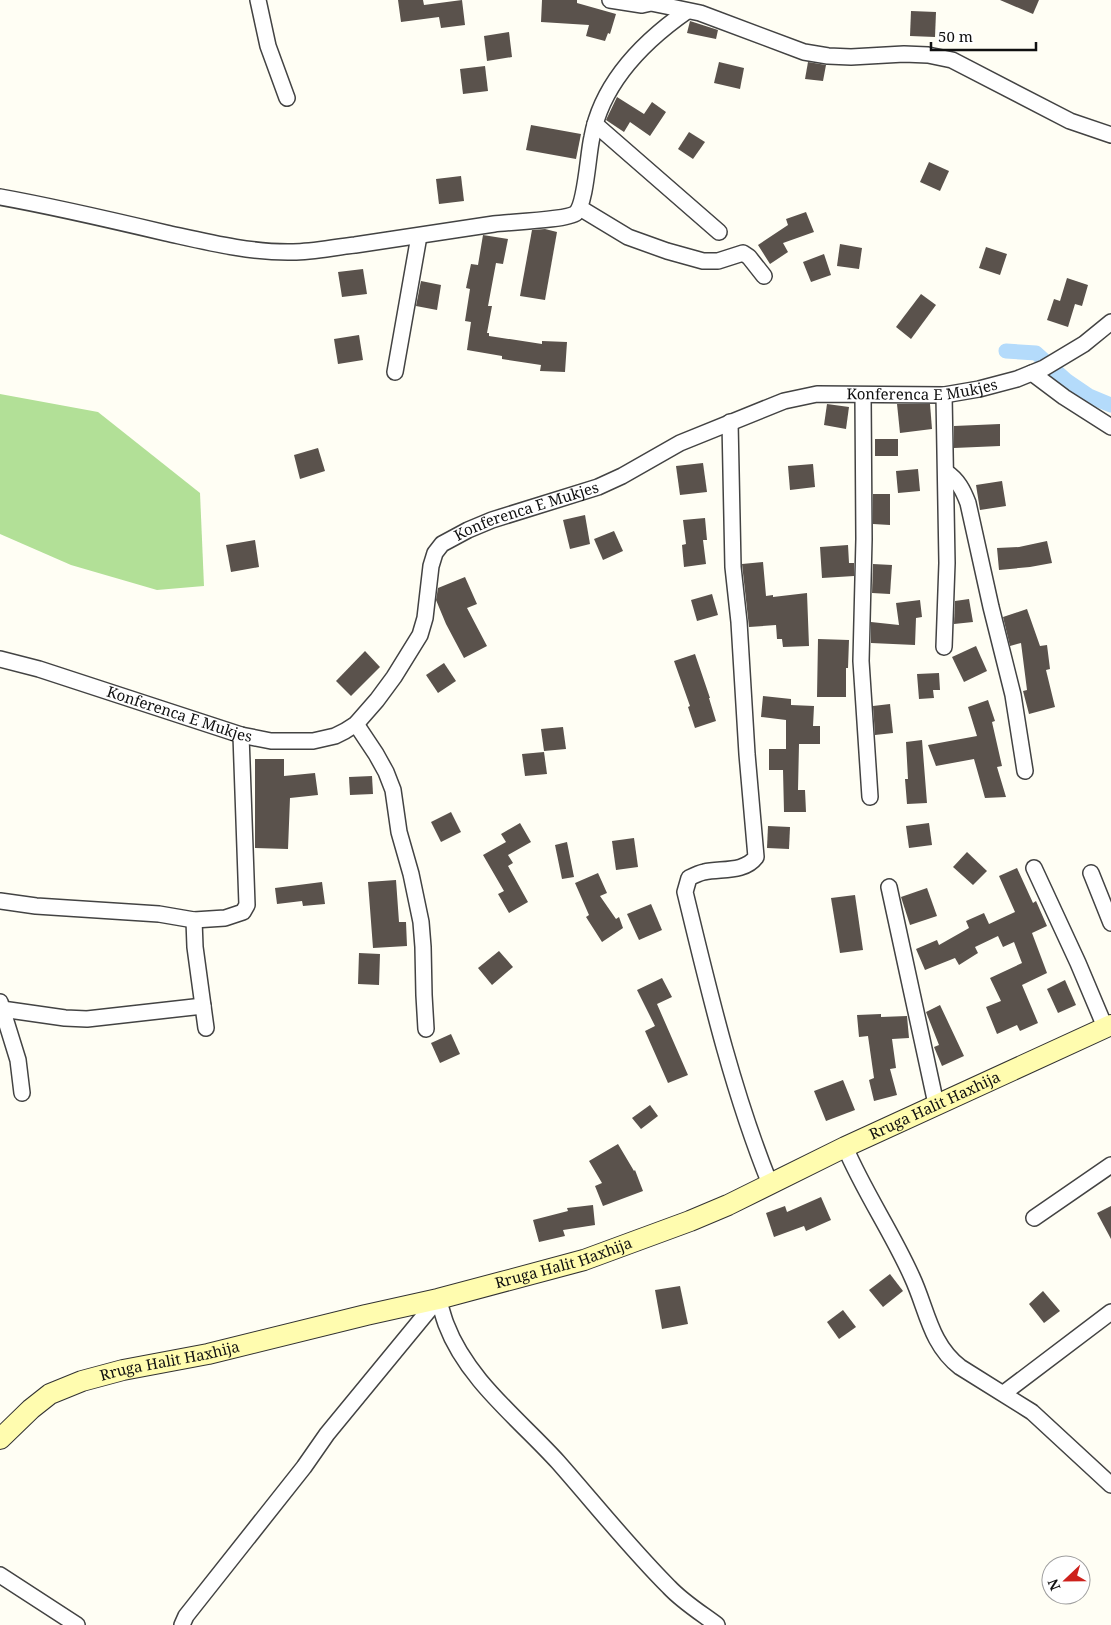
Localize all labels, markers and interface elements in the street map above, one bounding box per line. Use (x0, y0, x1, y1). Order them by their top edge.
scale bar (931, 20, 1036, 52)
text: 50 m (938, 26, 973, 46)
street label: Konferenca E Mukjes (846, 374, 1000, 404)
street label: Konferenca E Mukjes (450, 476, 601, 545)
street label: Konferenca E Mukjes (105, 681, 254, 746)
street label: Rruga Halit Haxhija (866, 1066, 1003, 1144)
street label: Rruga Halit Haxhija (493, 1232, 635, 1292)
street label: Rruga Halit Haxhija (97, 1336, 242, 1385)
north arrow (1041, 1555, 1091, 1605)
text: N (1043, 1576, 1064, 1594)

